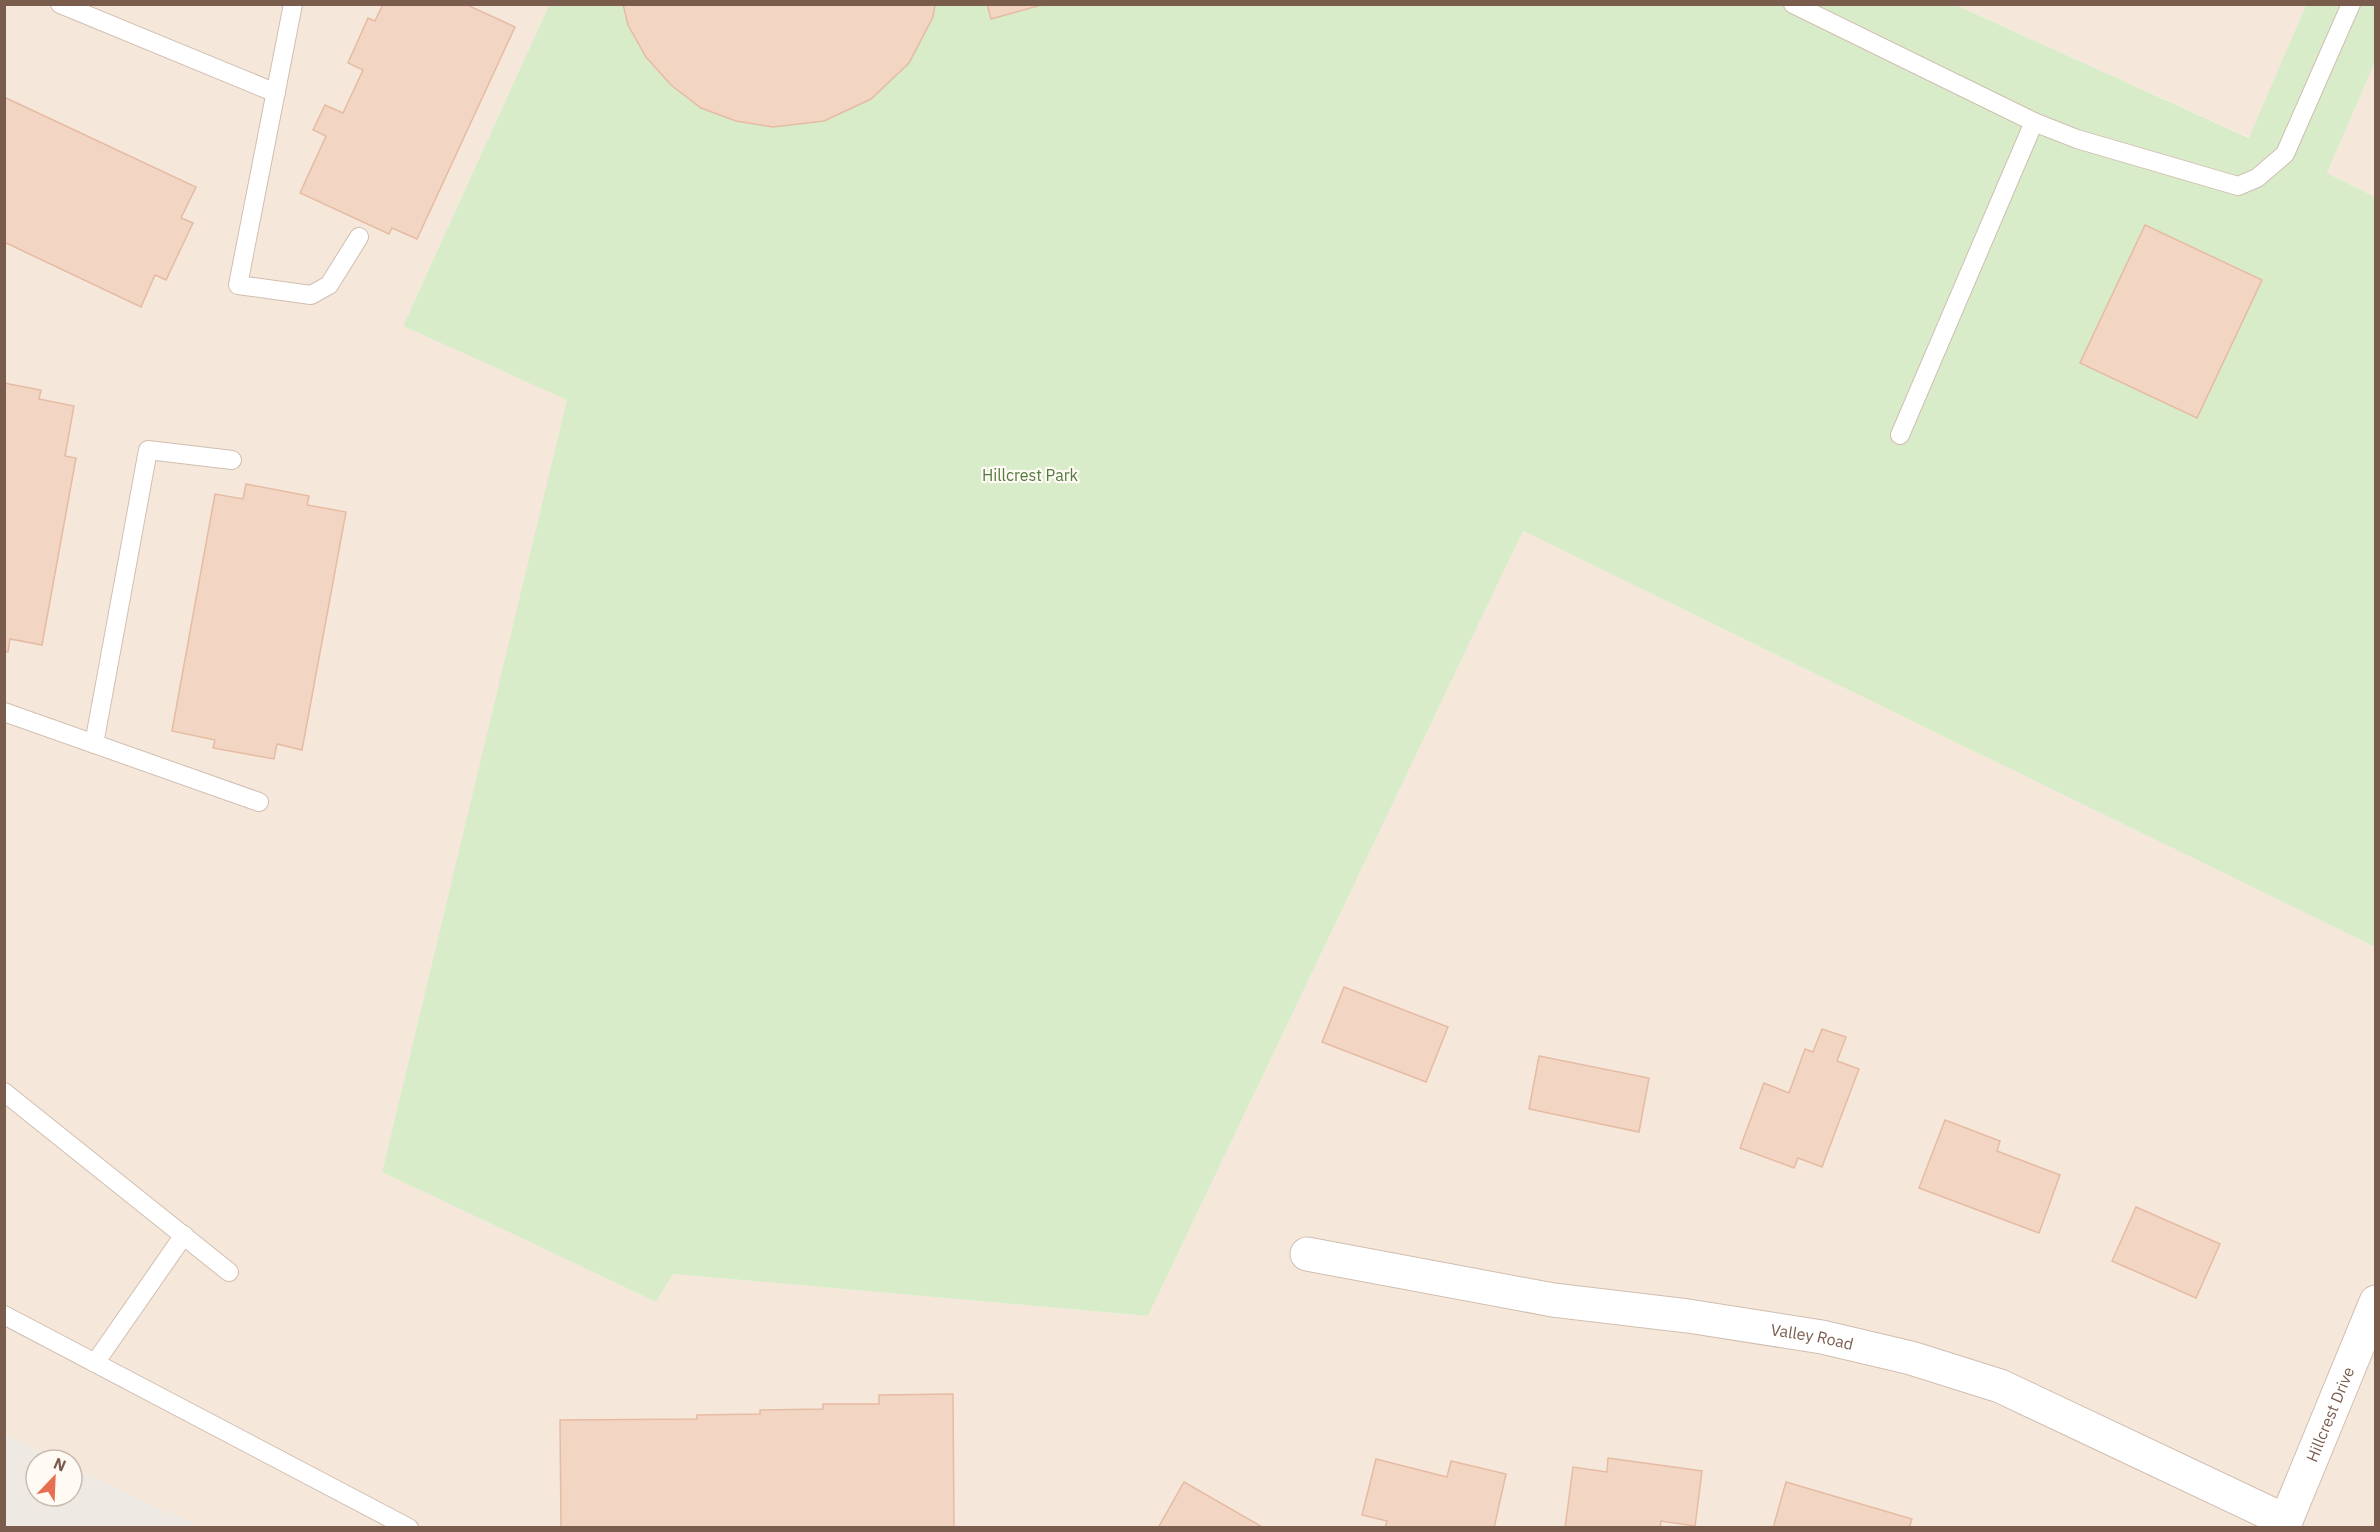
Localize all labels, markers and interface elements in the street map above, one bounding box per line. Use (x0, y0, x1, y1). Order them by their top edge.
park label: Hillcrest Park (982, 465, 1079, 485)
street label: Valley Road (1769, 1319, 1855, 1354)
street label: Hillcrest Drive (2301, 1364, 2358, 1465)
north arrow (24, 1448, 84, 1508)
text: N (51, 1453, 69, 1476)

